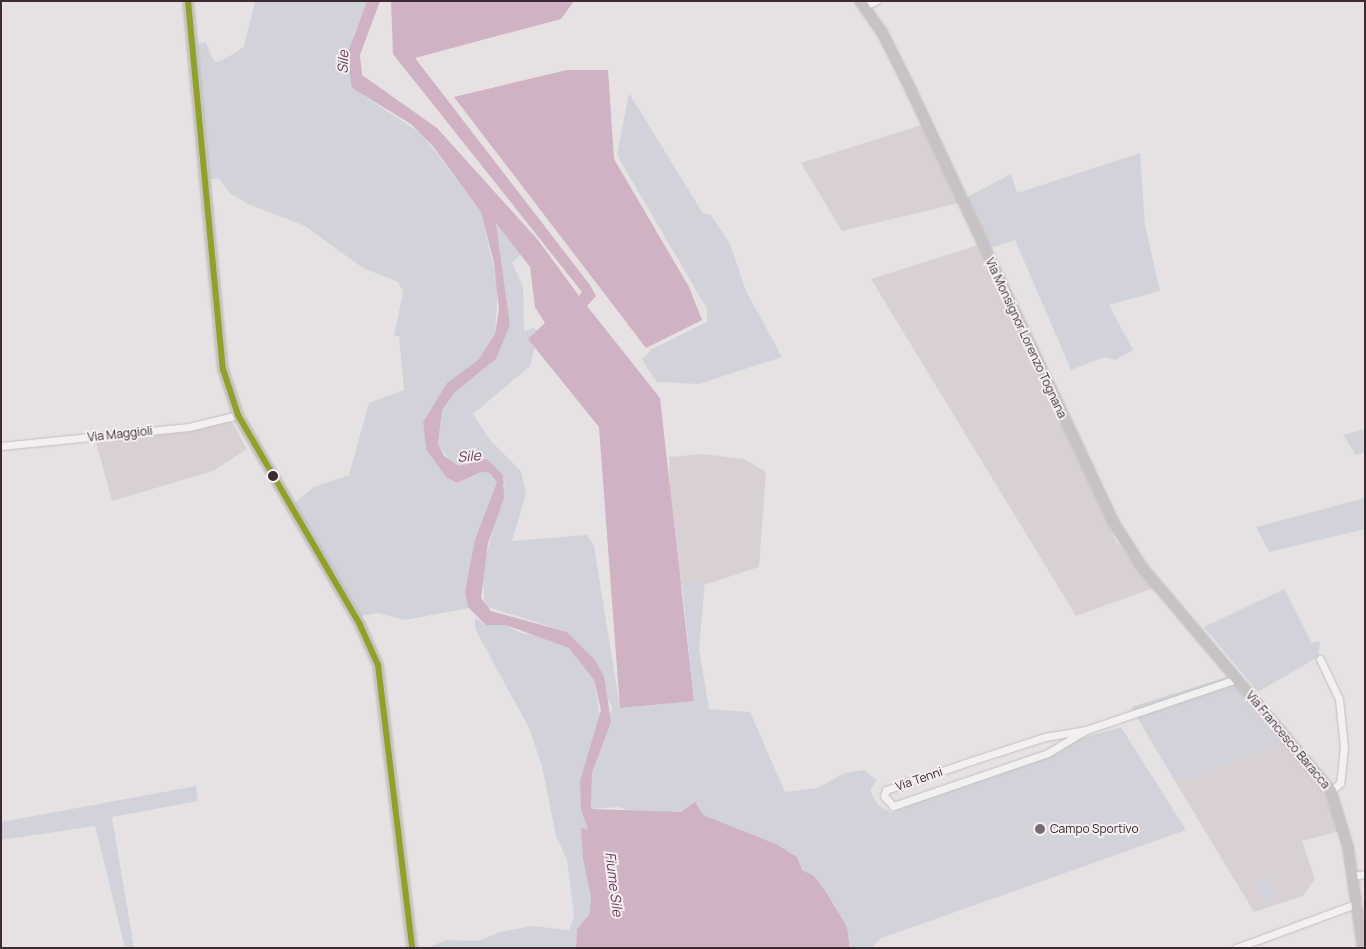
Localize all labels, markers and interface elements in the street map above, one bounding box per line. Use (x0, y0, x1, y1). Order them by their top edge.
water label: Sile (334, 50, 352, 74)
street label: Via Monsignor Lorenzo Tognana (982, 256, 1070, 420)
street label: Via Maggioli (87, 423, 153, 445)
water label: Sile (457, 447, 481, 465)
unlabelled marker (268, 471, 278, 481)
street label: Via Francesco Baracca (1243, 688, 1333, 792)
street label: Via Tenni (894, 764, 944, 794)
place label: Campo Sportivo (1050, 822, 1139, 836)
marker: Campo Sportivo (1034, 823, 1046, 835)
water label: Fiume Sile (602, 851, 626, 917)

